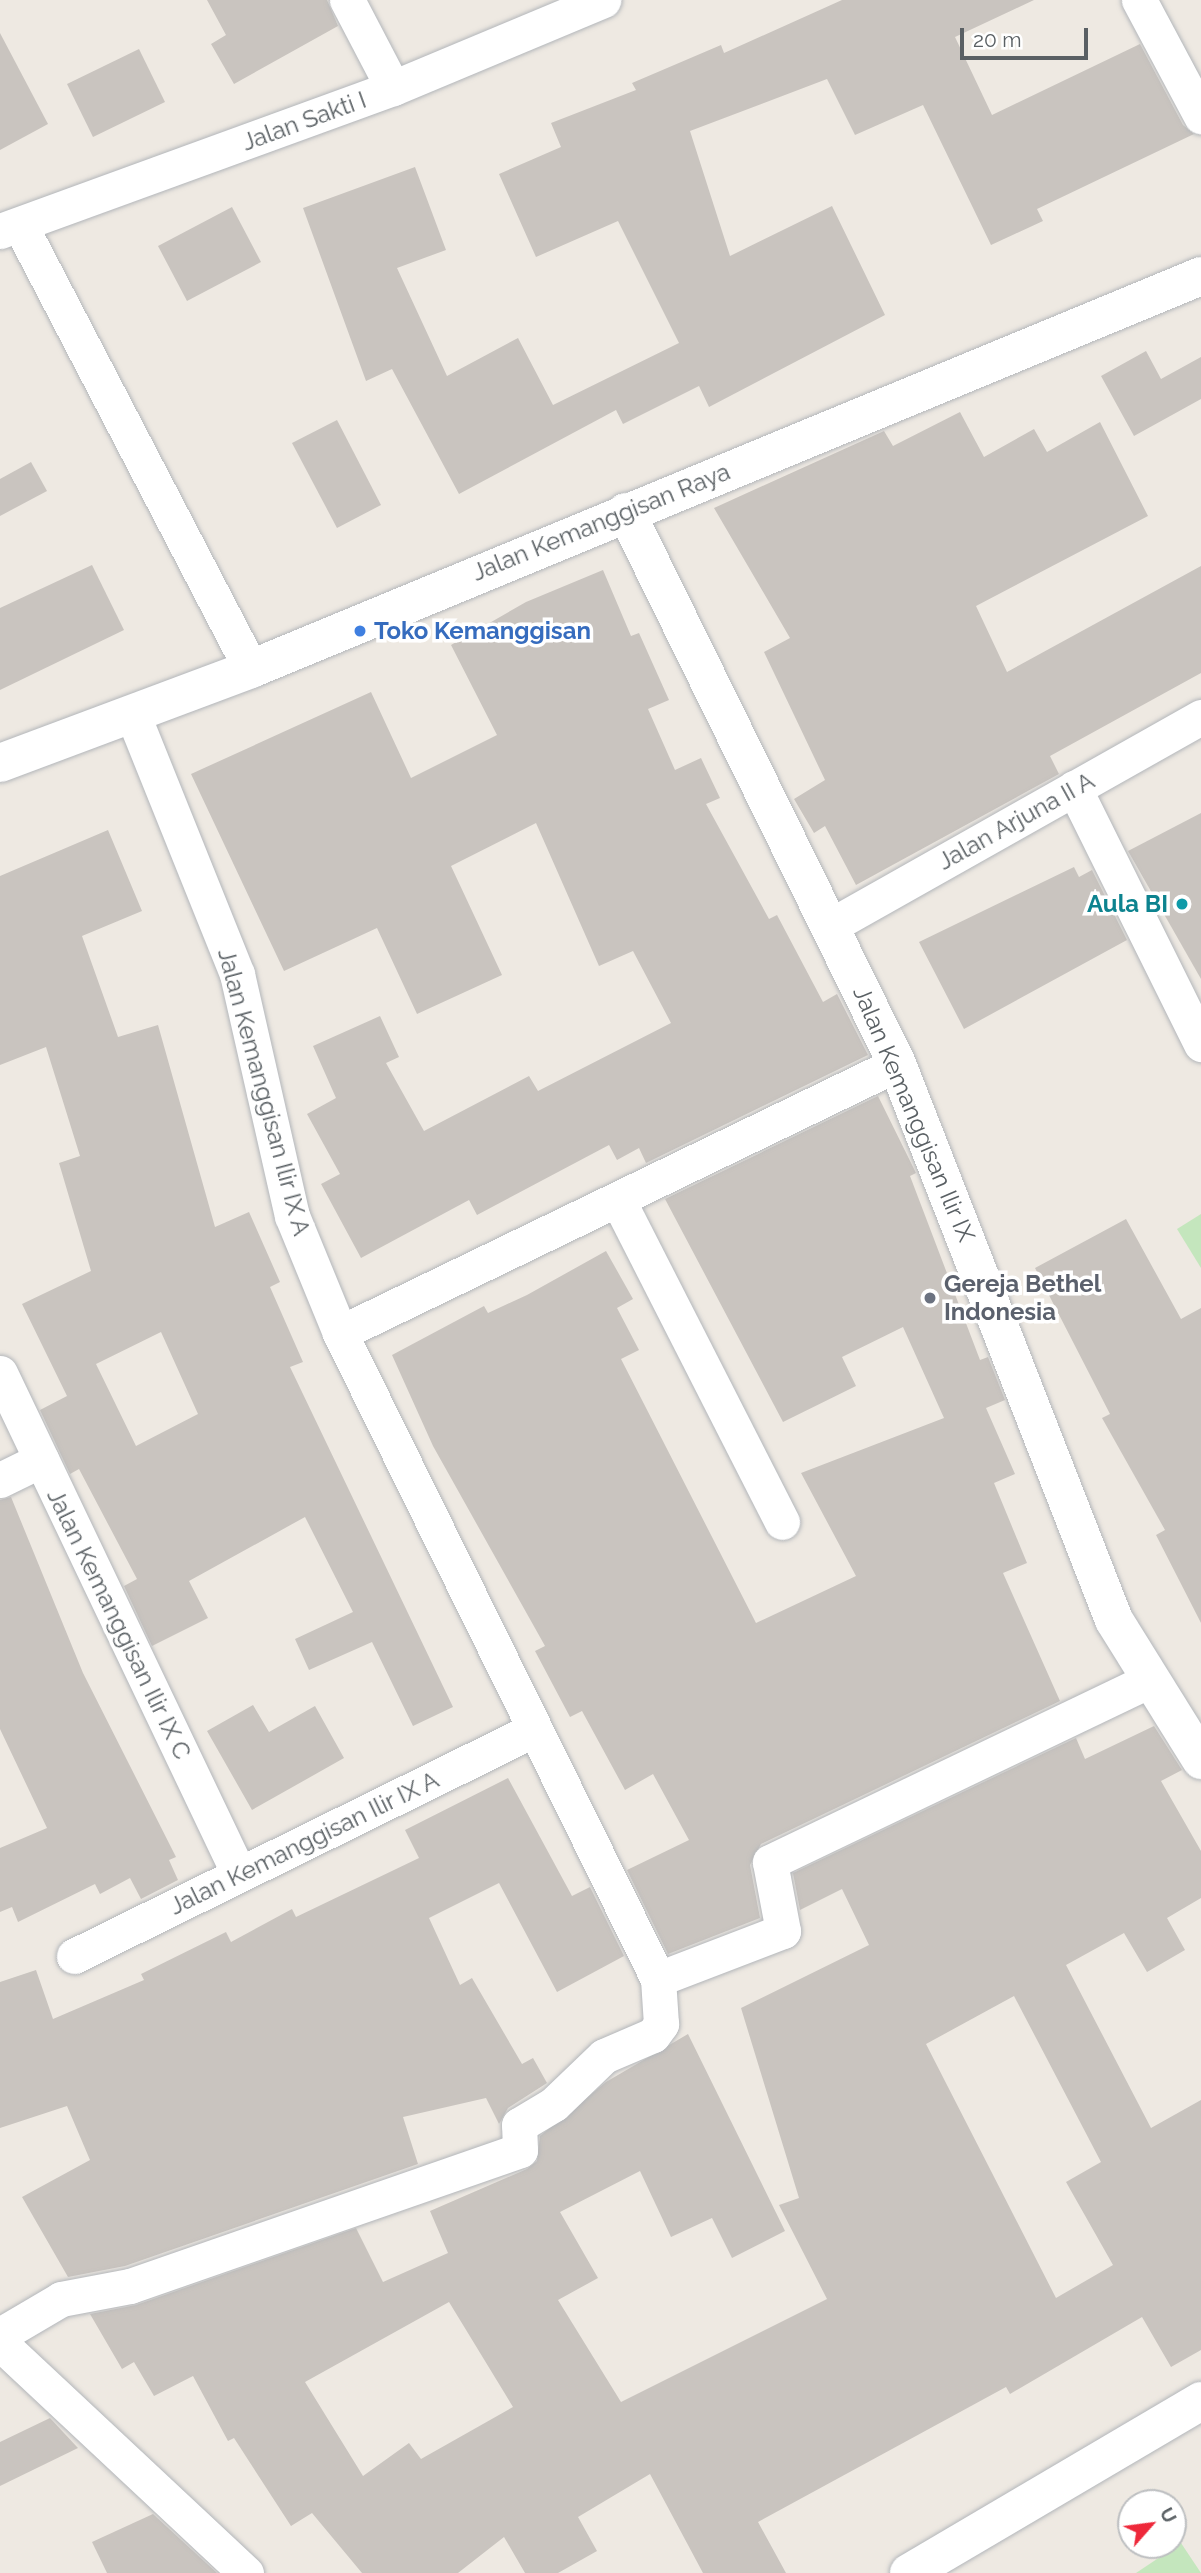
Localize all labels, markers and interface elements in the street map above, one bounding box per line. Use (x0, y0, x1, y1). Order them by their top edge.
scale bar (963, 14, 1091, 58)
text: 20 m (973, 27, 1021, 52)
street label: Jalan Sakti I (238, 85, 370, 157)
street label: Jalan Kemanggisan Raya (468, 457, 734, 587)
place label: Toko Kemanggisan (374, 617, 591, 645)
marker: Toko Kemanggisan (352, 623, 368, 639)
street label: Jalan Arjuna II A (932, 766, 1100, 876)
place label: Aula BI (1087, 890, 1168, 918)
marker: Aula BI (1174, 896, 1190, 912)
street label: Jalan Kemanggisan Ilir IX A (212, 945, 316, 1239)
street label: Jalan Kemanggisan Ilir IX (847, 982, 981, 1246)
place label: Gereja Bethel Indonesia (944, 1270, 1101, 1326)
marker: Gereja Bethel Indonesia (922, 1290, 938, 1306)
street label: Jalan Kemanggisan Ilir IX C (41, 1484, 197, 1764)
street label: Jalan Kemanggisan Ilir IX A (164, 1765, 444, 1921)
north arrow (1117, 2489, 1187, 2559)
text: U (1156, 2504, 1182, 2527)

